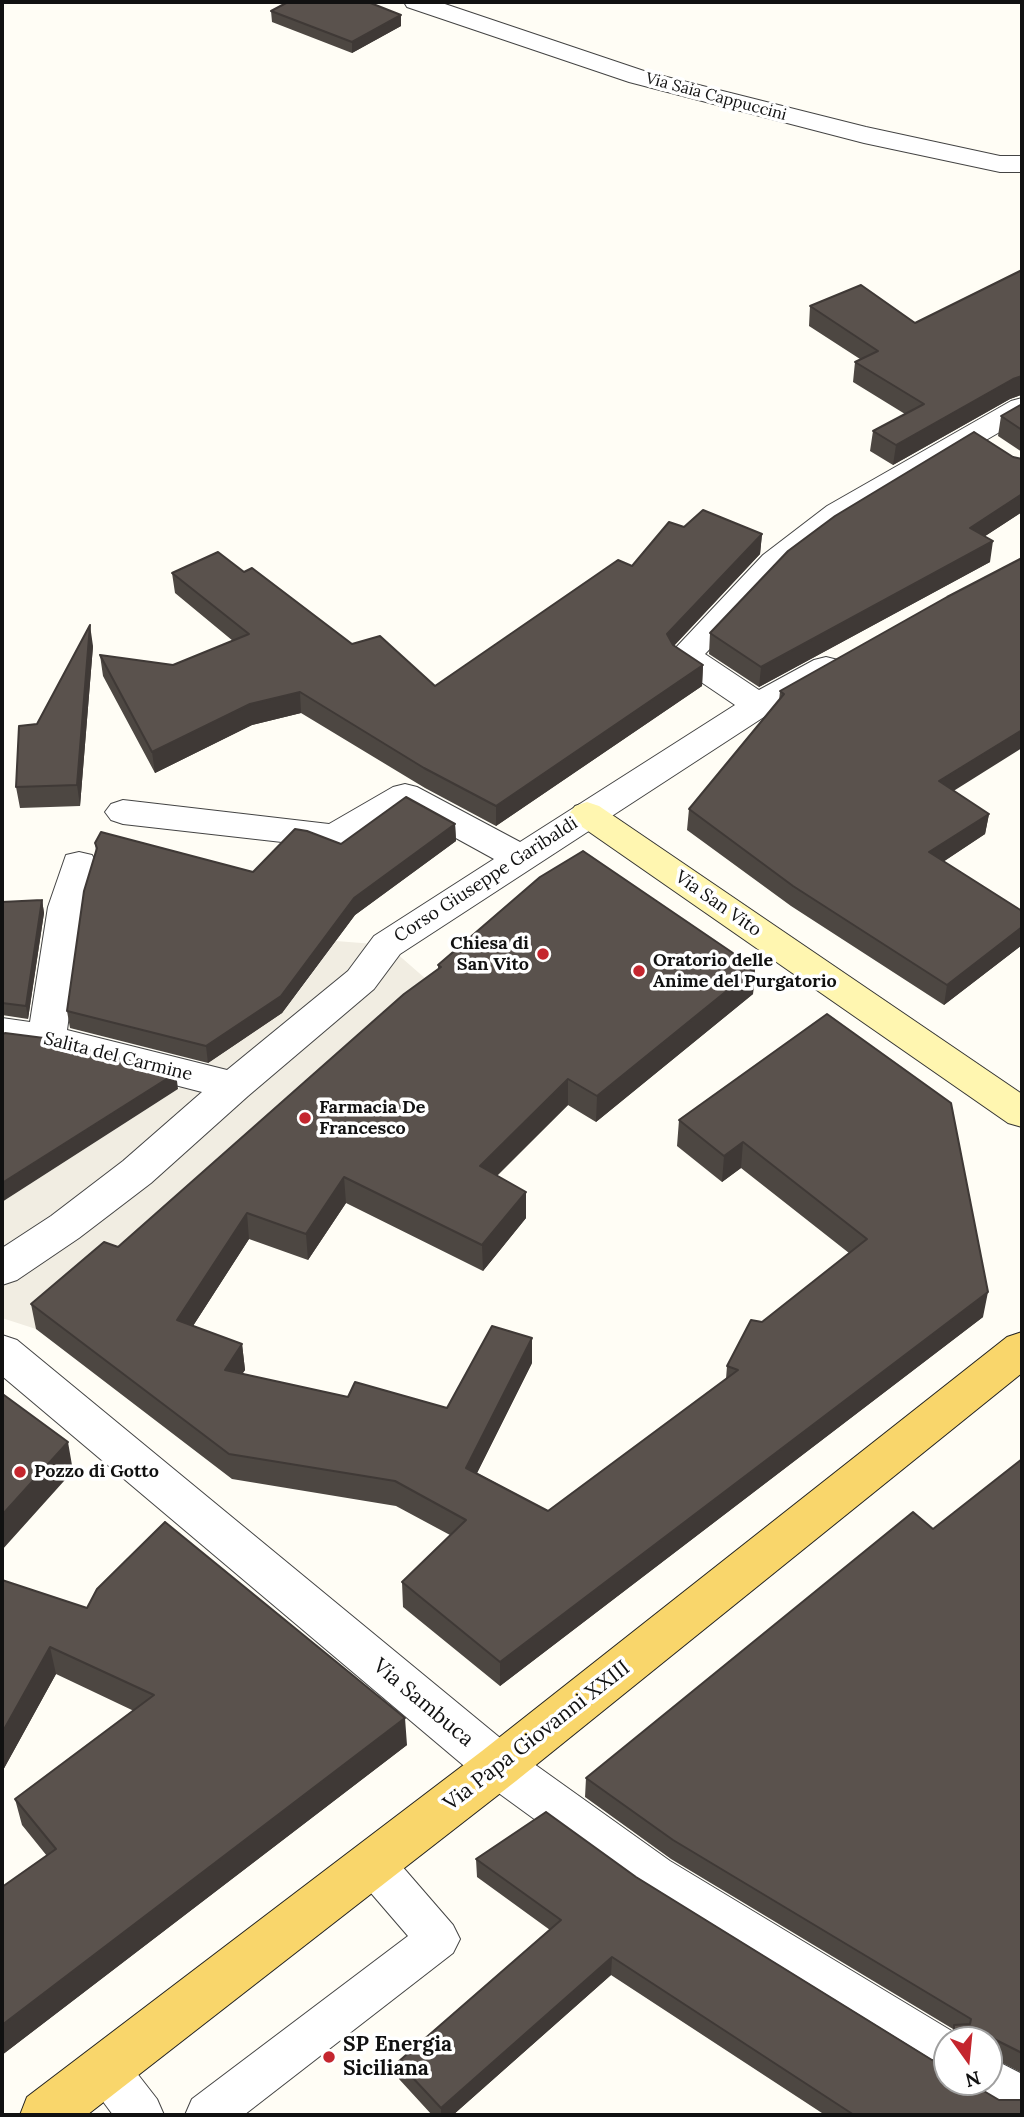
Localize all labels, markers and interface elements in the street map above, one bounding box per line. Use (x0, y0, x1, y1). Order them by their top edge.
street label: Via Saia Cappuccini (643, 69, 789, 125)
street label: Corso Giuseppe Garibaldi (390, 813, 582, 947)
street label: Via San Vito (671, 866, 765, 942)
place label: Chiesa di San Vito (450, 933, 529, 976)
marker: Chiesa di San Vito (535, 946, 551, 962)
place label: Oratorio delle Anime del Purgatorio (653, 950, 837, 992)
marker: Oratorio delle Anime del Purgatorio (631, 963, 647, 979)
street label: Salita del Carmine (41, 1028, 195, 1086)
place label: Farmacia De Francesco (319, 1097, 425, 1140)
marker: Farmacia De Francesco (297, 1110, 313, 1126)
place label: Pozzo di Gotto (34, 1461, 159, 1483)
marker: Pozzo di Gotto (12, 1464, 28, 1480)
street label: Via Sambuca (367, 1654, 479, 1752)
street label: Via Papa Giovanni XXIII (439, 1655, 635, 1817)
north arrow (933, 2026, 1003, 2096)
place label: SP Energia Siciliana (343, 2032, 452, 2082)
marker: SP Energia Siciliana (321, 2049, 337, 2065)
text: N (963, 2066, 983, 2093)

